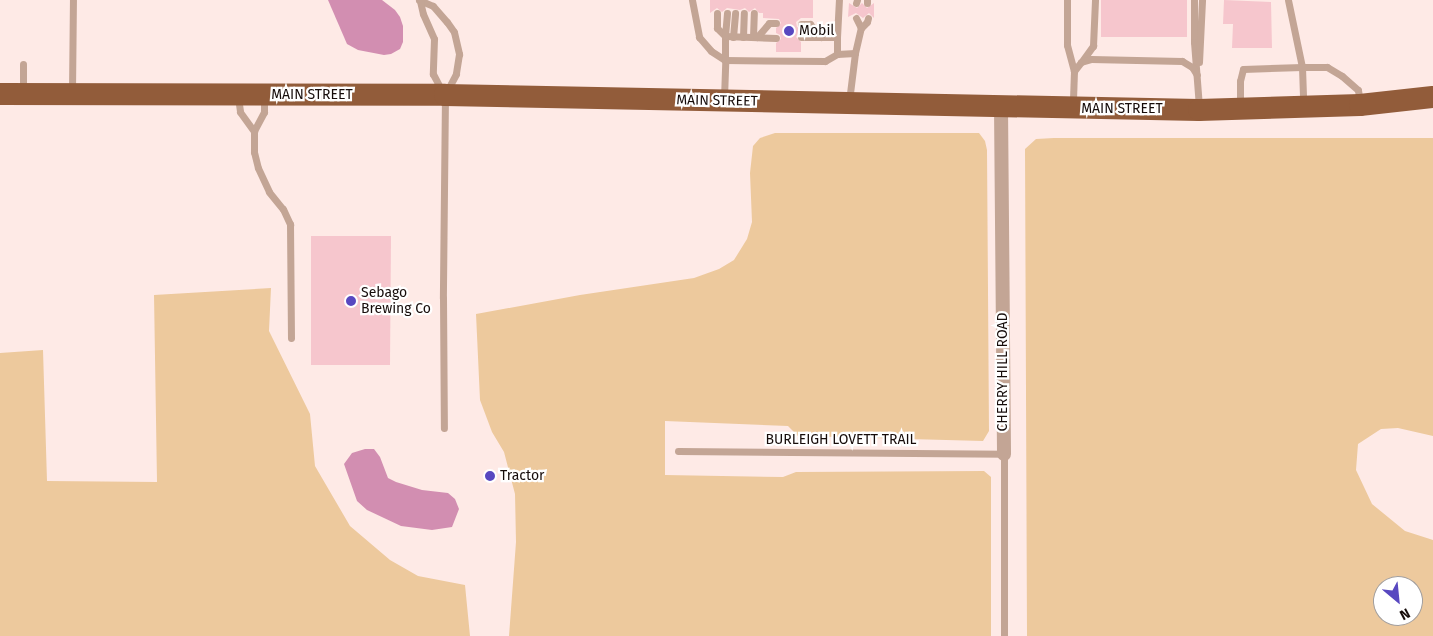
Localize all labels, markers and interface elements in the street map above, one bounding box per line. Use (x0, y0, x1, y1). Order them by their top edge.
place label: Mobil (799, 23, 834, 39)
marker: Mobil (783, 25, 795, 37)
street label: MAIN STREET (271, 87, 353, 103)
street label: MAIN STREET (676, 92, 758, 110)
street label: MAIN STREET (1081, 101, 1163, 117)
place label: Sebago Brewing Co (361, 285, 431, 318)
marker: Sebago Brewing Co (345, 295, 357, 307)
street label: CHERRY HILL ROAD (995, 312, 1011, 432)
street label: BURLEIGH LOVETT TRAIL (765, 432, 917, 448)
place label: Tractor (500, 468, 544, 484)
marker: Tractor (484, 470, 496, 482)
north arrow (1373, 576, 1423, 626)
text: N (1397, 604, 1413, 623)

